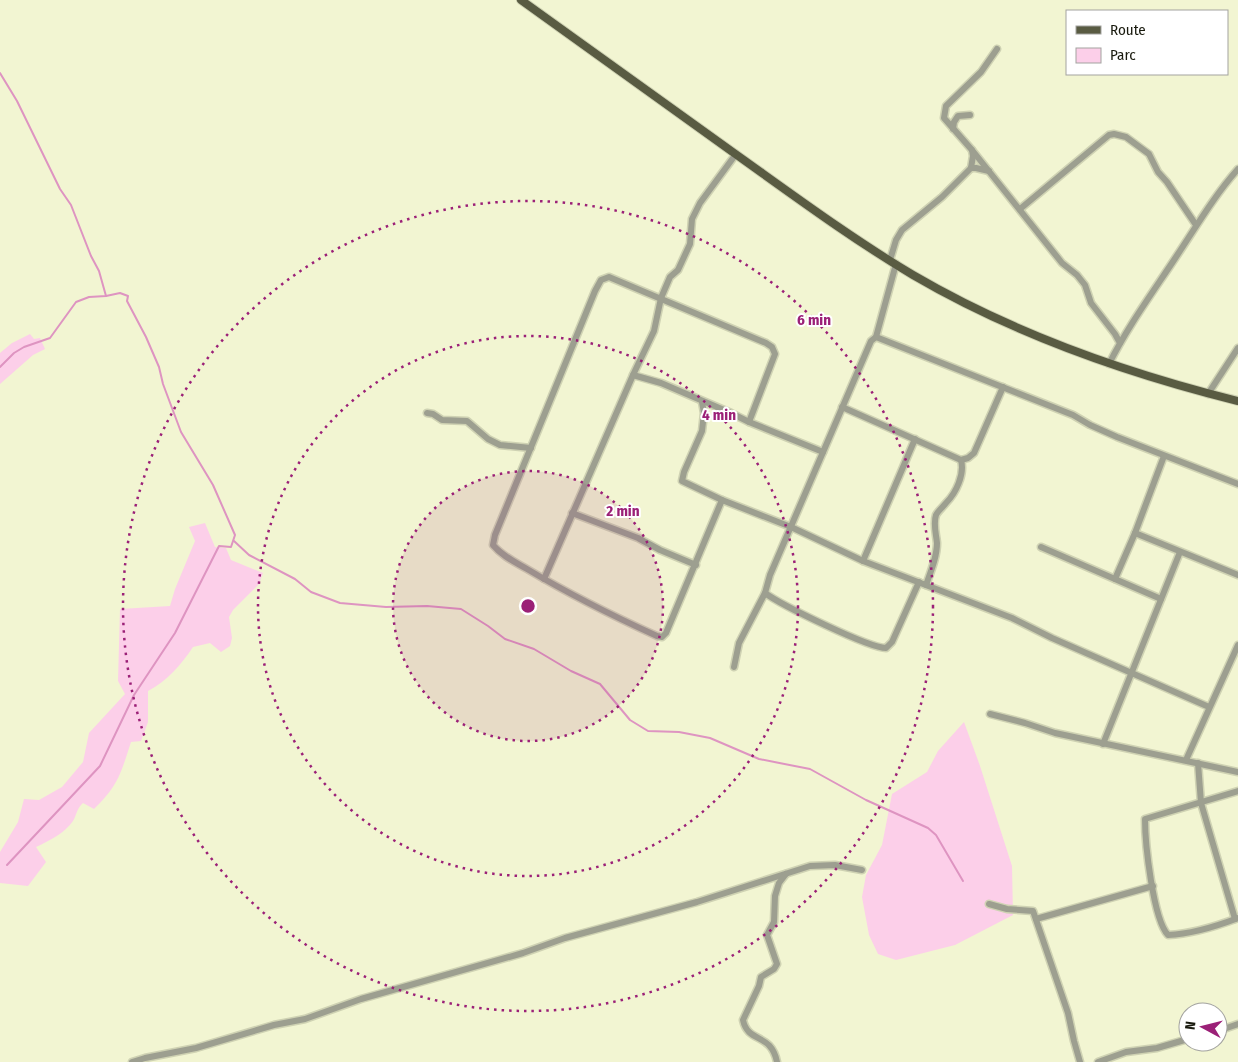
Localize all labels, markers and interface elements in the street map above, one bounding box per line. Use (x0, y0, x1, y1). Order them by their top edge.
legend (1066, 10, 1228, 75)
text: Route (1110, 21, 1146, 39)
text: Parc (1110, 46, 1136, 64)
text: 6 min (797, 311, 831, 329)
text: 4 min (702, 406, 736, 424)
text: 2 min (605, 502, 640, 520)
centre of rings (519, 597, 537, 615)
north arrow (1178, 1002, 1228, 1052)
text: N (1182, 1020, 1200, 1031)

